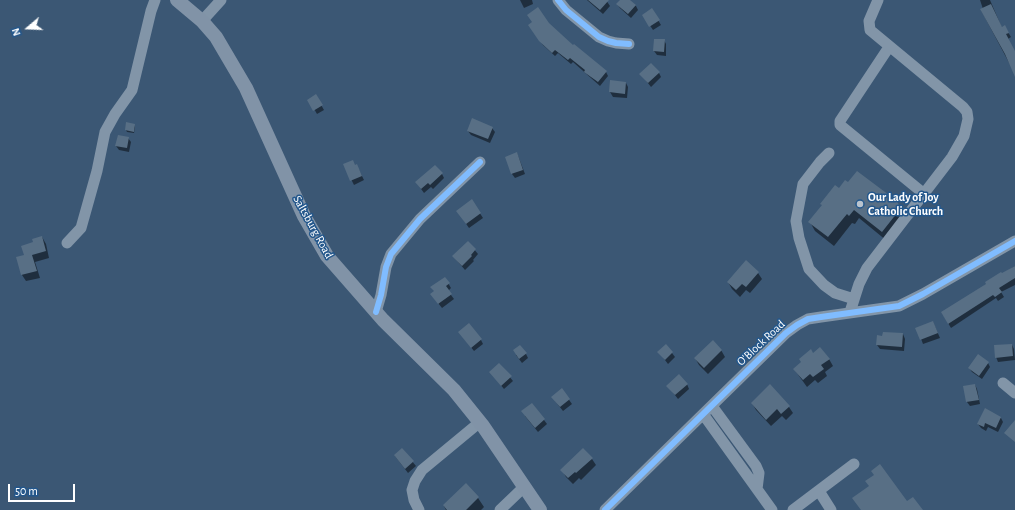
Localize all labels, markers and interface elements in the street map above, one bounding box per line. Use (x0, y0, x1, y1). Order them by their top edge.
north arrow (8, 8, 48, 48)
text: N (10, 27, 23, 37)
place label: Our Lady of Joy Catholic Church (868, 190, 943, 218)
street label: Saltsburg Road (290, 193, 336, 261)
marker: Our Lady of Joy Catholic Church (855, 199, 865, 209)
street label: O'Block Road (734, 317, 788, 369)
scale bar (10, 476, 77, 502)
text: 50 m (15, 485, 38, 497)

